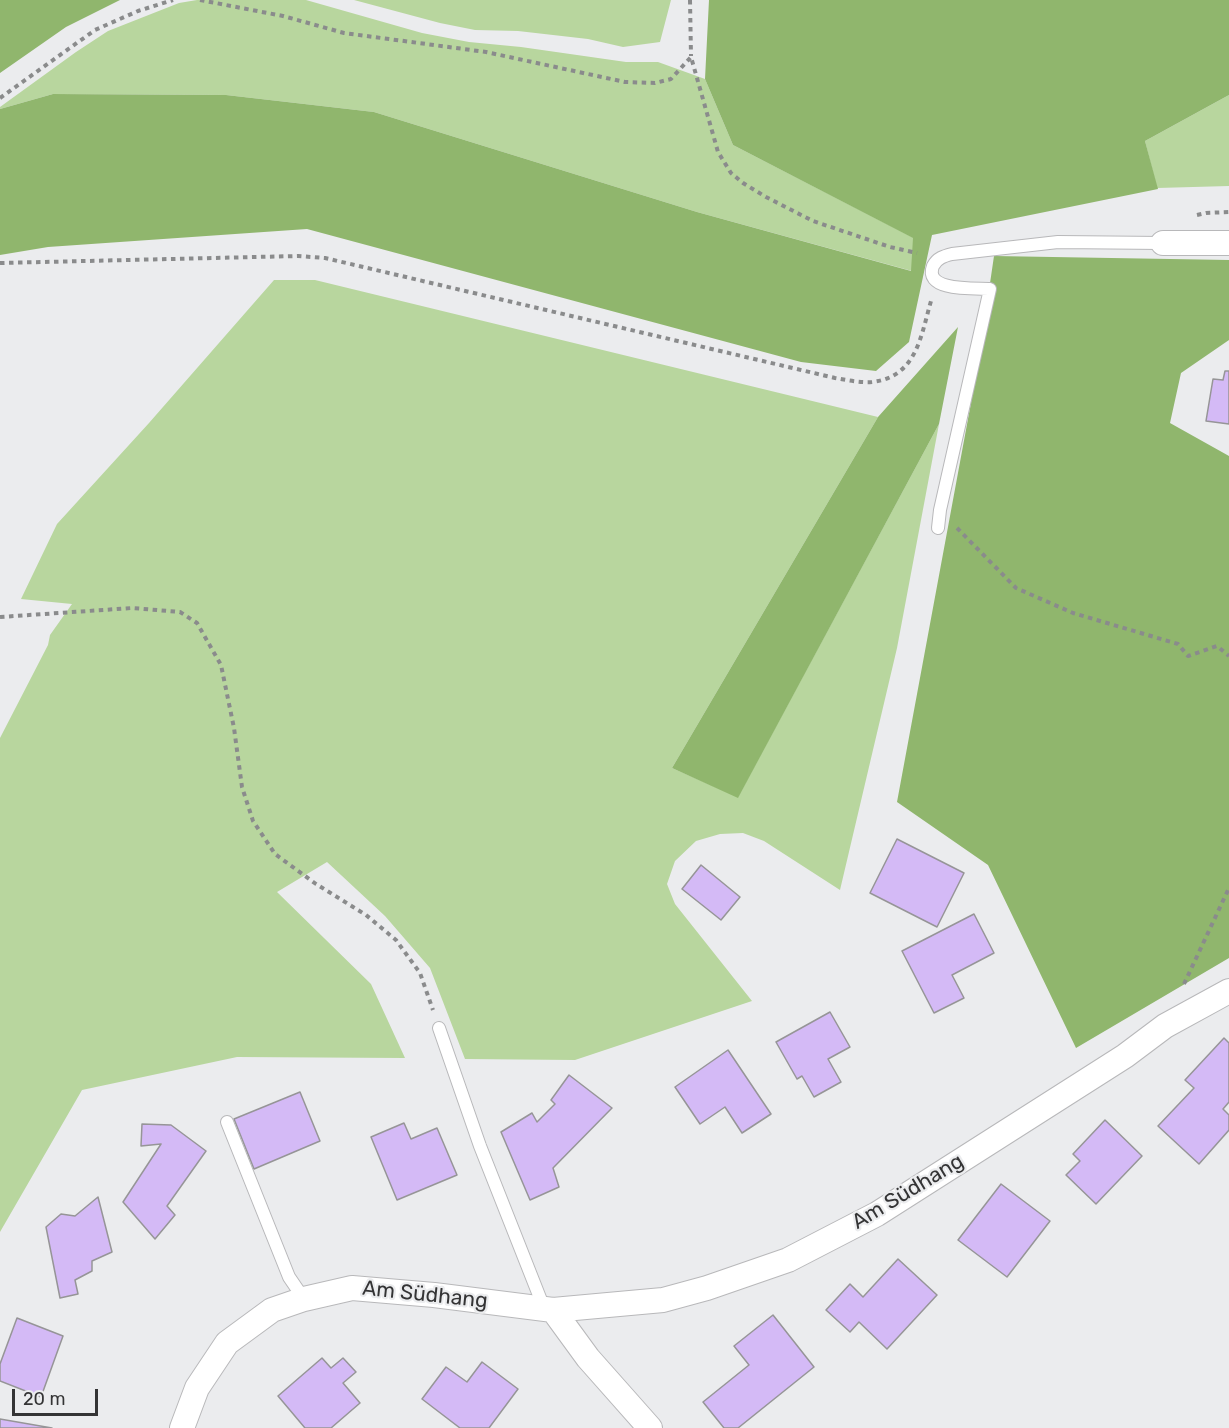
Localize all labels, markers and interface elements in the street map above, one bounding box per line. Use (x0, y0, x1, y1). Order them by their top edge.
street label: Am Südhang (848, 1149, 968, 1235)
street label: Am Südhang (361, 1276, 489, 1314)
scale bar (15, 1377, 100, 1415)
text: 20 m (23, 1388, 65, 1410)

